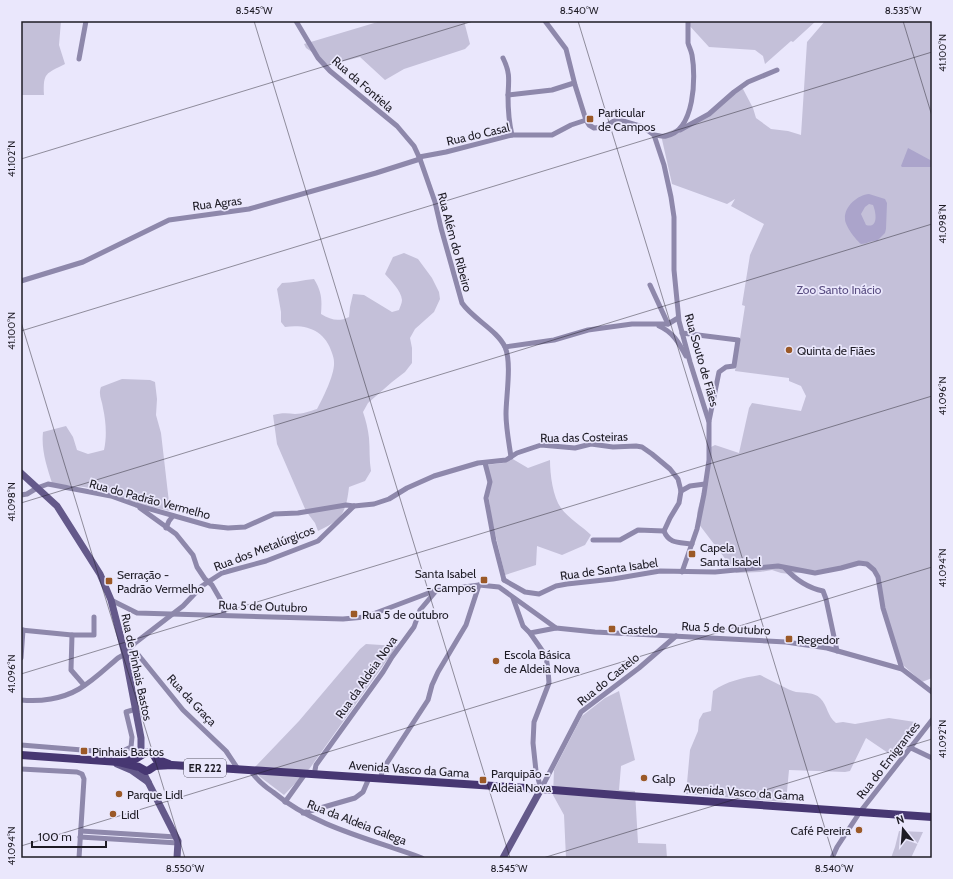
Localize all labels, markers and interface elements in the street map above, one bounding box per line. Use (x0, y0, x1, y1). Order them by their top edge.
text: 8.545°W (235, 4, 273, 17)
text: 8.540°W (560, 4, 599, 17)
text: 8.535°W (885, 4, 922, 17)
text: 41.100°N (936, 34, 949, 72)
street label: Rua da Fontiela (329, 53, 397, 115)
place label: Particular de Campos (598, 105, 655, 134)
marker: Particular de Campos (585, 114, 595, 124)
street label: Rua do Casal (445, 119, 511, 149)
text: 41.102°N (5, 141, 18, 177)
street label: Rua Além do Ribeiro (434, 191, 476, 294)
street label: Rua Agras (191, 193, 243, 213)
text: 41.098°N (936, 204, 949, 244)
park label: Zoo Santo Inácio (797, 282, 882, 297)
text: 41.100°N (5, 312, 18, 350)
street label: Rua Souto de Fiães (682, 312, 722, 408)
place label: Quinta de Fiães (797, 343, 875, 358)
marker: Quinta de Fiães (784, 345, 794, 355)
text: 41.096°N (936, 376, 949, 416)
street label: Rua das Costeiras (540, 429, 628, 445)
street label: Rua do Padrão Vermelho (88, 476, 213, 523)
text: 41.098°N (5, 482, 18, 522)
street label: Rua dos Metalúrgicos (211, 522, 317, 574)
place label: Capela Santa Isabel (700, 540, 761, 569)
text: 41.094°N (936, 548, 949, 588)
marker: Capela Santa Isabel (687, 549, 697, 559)
street label: Rua de Santa Isabel (559, 555, 659, 583)
place label: Santa Isabel - Campos (415, 566, 476, 595)
place label: Serração - Padrão Vermelho (117, 567, 204, 596)
marker: Santa Isabel - Campos (479, 575, 489, 585)
marker: Serração - Padrão Vermelho (104, 576, 114, 586)
street label: Rua 5 de Outubro (218, 597, 308, 615)
place label: Rua 5 de outubro (362, 607, 449, 622)
marker: Rua 5 de outubro (349, 609, 359, 619)
street label: Rua de Pinhais Bastos (118, 612, 156, 722)
street label: Rua 5 de Outubro (681, 618, 771, 638)
place label: Castelo (620, 622, 658, 637)
marker: Castelo (607, 624, 617, 634)
place label: Regedor (797, 632, 840, 647)
street label: Rua da Aldeia Nova (332, 633, 400, 721)
marker: Regedor (784, 634, 794, 644)
place label: Escola Básica de Aldeia Nova (504, 647, 580, 676)
street label: Rua do Castelo (574, 649, 642, 709)
text: 41.096°N (5, 654, 18, 694)
marker: Escola Básica de Aldeia Nova (491, 656, 501, 666)
street label: Rua da Graça (164, 671, 220, 729)
street label: Rua do Emigrantes (853, 718, 923, 802)
text: 41.092°N (936, 720, 949, 758)
place label: Pinhais Bastos (92, 744, 164, 759)
marker: Pinhais Bastos (79, 746, 89, 756)
street label: Avenida Vasco da Gama (348, 757, 470, 781)
road number: ER 222 (184, 759, 226, 777)
place label: Parquipão - Aldeia Nova (491, 766, 551, 795)
place label: Galp (652, 771, 676, 786)
marker: Galp (639, 773, 649, 783)
marker: Parquipão - Aldeia Nova (478, 775, 488, 785)
street label: Avenida Vasco da Gama (683, 780, 805, 804)
place label: Parque Lidl (127, 787, 183, 802)
marker: Parque Lidl (114, 789, 124, 799)
street label: Rua da Aldeia Galega (305, 796, 409, 848)
place label: Lidl (121, 807, 139, 822)
marker: Lidl (108, 809, 118, 819)
north arrow (883, 809, 923, 849)
text: N (894, 812, 906, 827)
scale bar (32, 823, 106, 849)
place label: Café Pereira (791, 823, 851, 838)
marker: Café Pereira (854, 825, 864, 835)
text: 41.094°N (5, 826, 18, 866)
text: 100 m (38, 829, 72, 844)
text: 8.550°W (166, 862, 205, 875)
text: 8.545°W (490, 862, 528, 875)
text: 8.540°W (815, 862, 854, 875)

